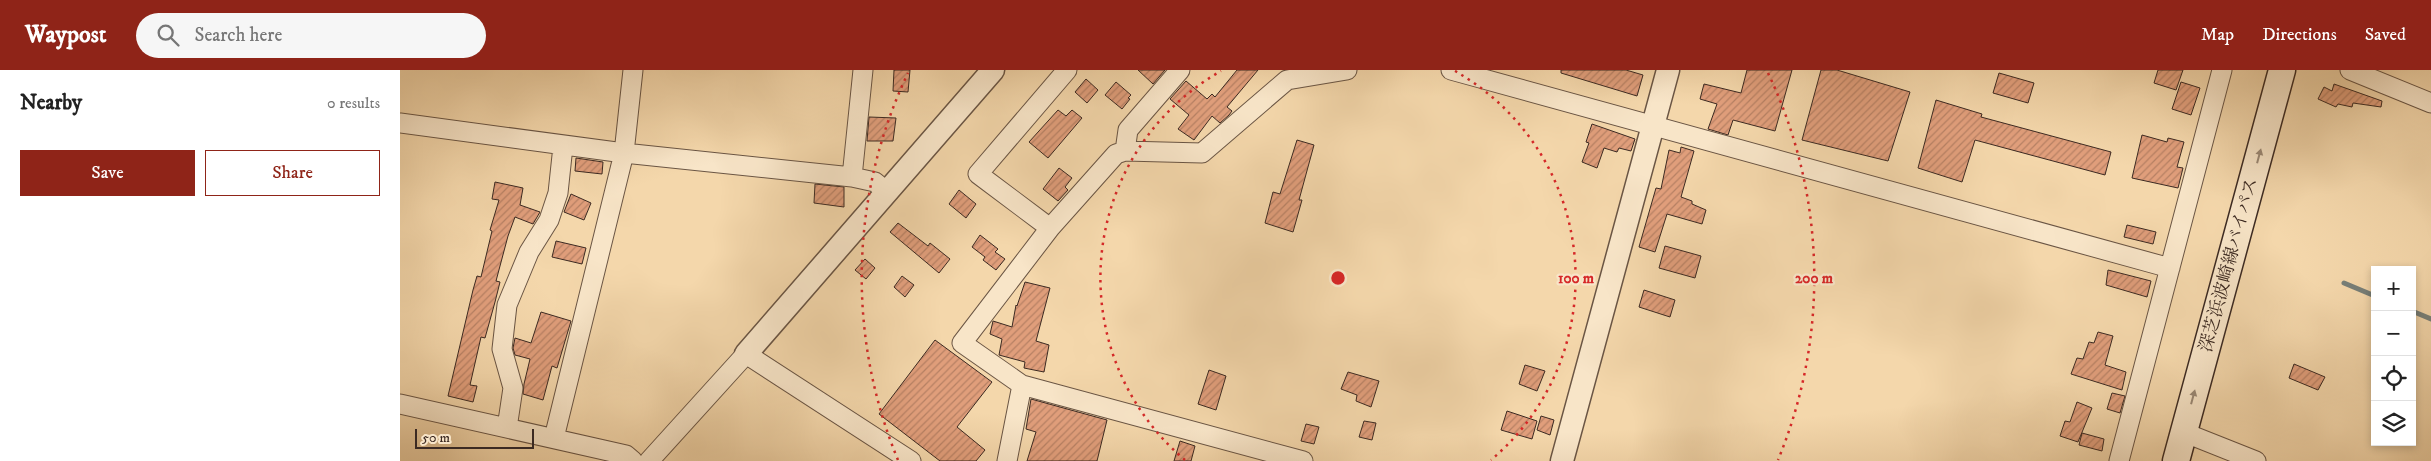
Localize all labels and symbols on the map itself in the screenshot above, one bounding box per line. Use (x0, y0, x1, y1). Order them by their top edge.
one-way arrow (2255, 148, 2263, 163)
street label: 深芝浜波崎線バイパス (2195, 175, 2263, 355)
centre of rings (1329, 269, 1347, 287)
text: 100 m (1558, 269, 1595, 288)
text: 200 m (1795, 269, 1834, 288)
one-way arrow (2189, 390, 2197, 405)
scale bar (415, 426, 534, 449)

